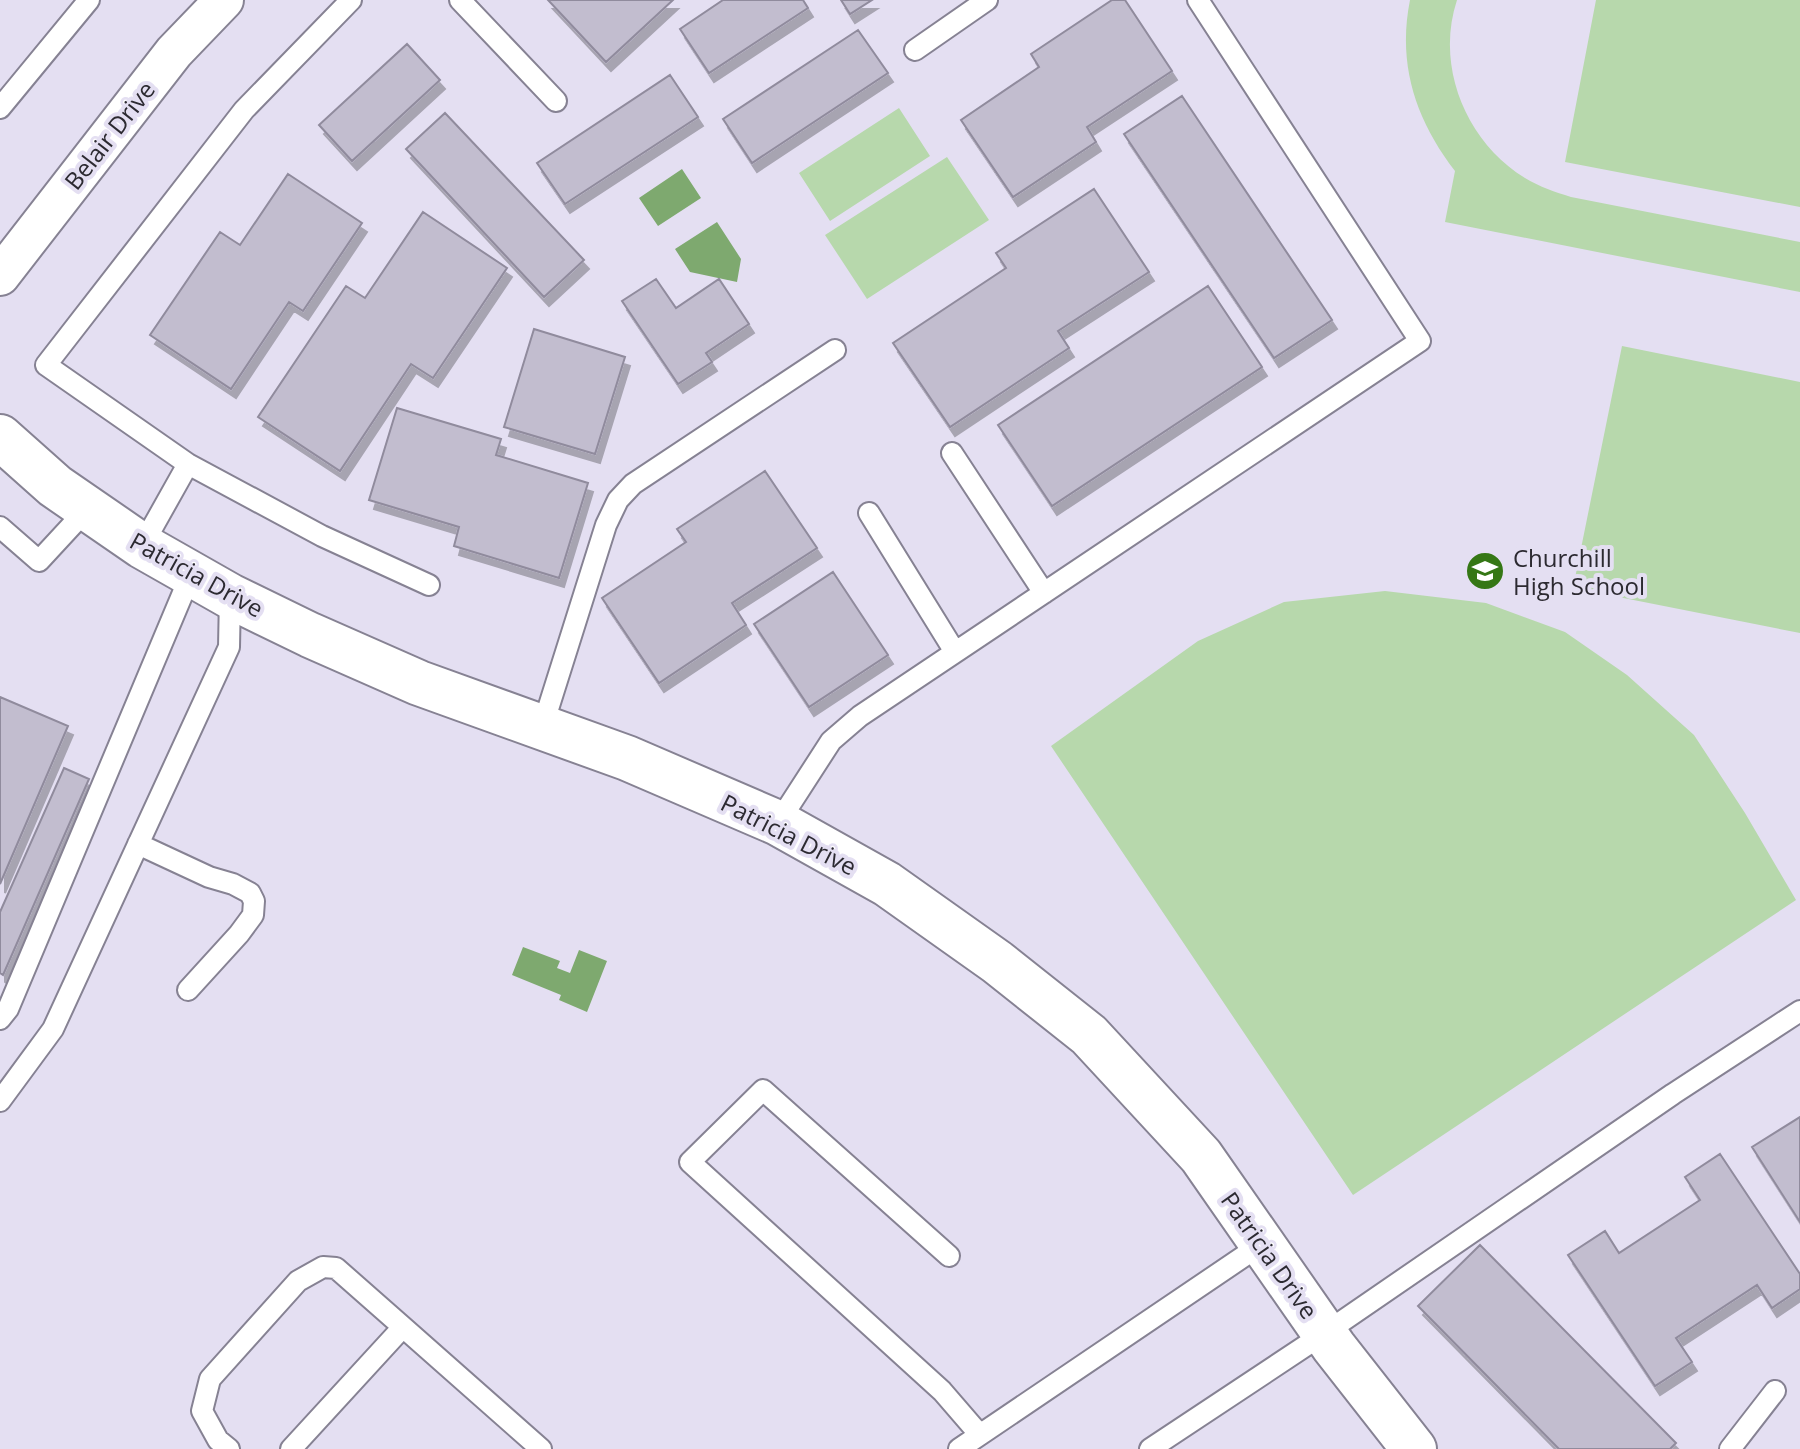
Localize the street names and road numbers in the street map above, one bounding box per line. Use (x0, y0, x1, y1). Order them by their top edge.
street label: Belair Drive (56, 74, 162, 196)
street label: Patricia Drive (124, 524, 270, 624)
street label: Patricia Drive (716, 786, 862, 882)
street label: Patricia Drive (1214, 1185, 1326, 1325)

